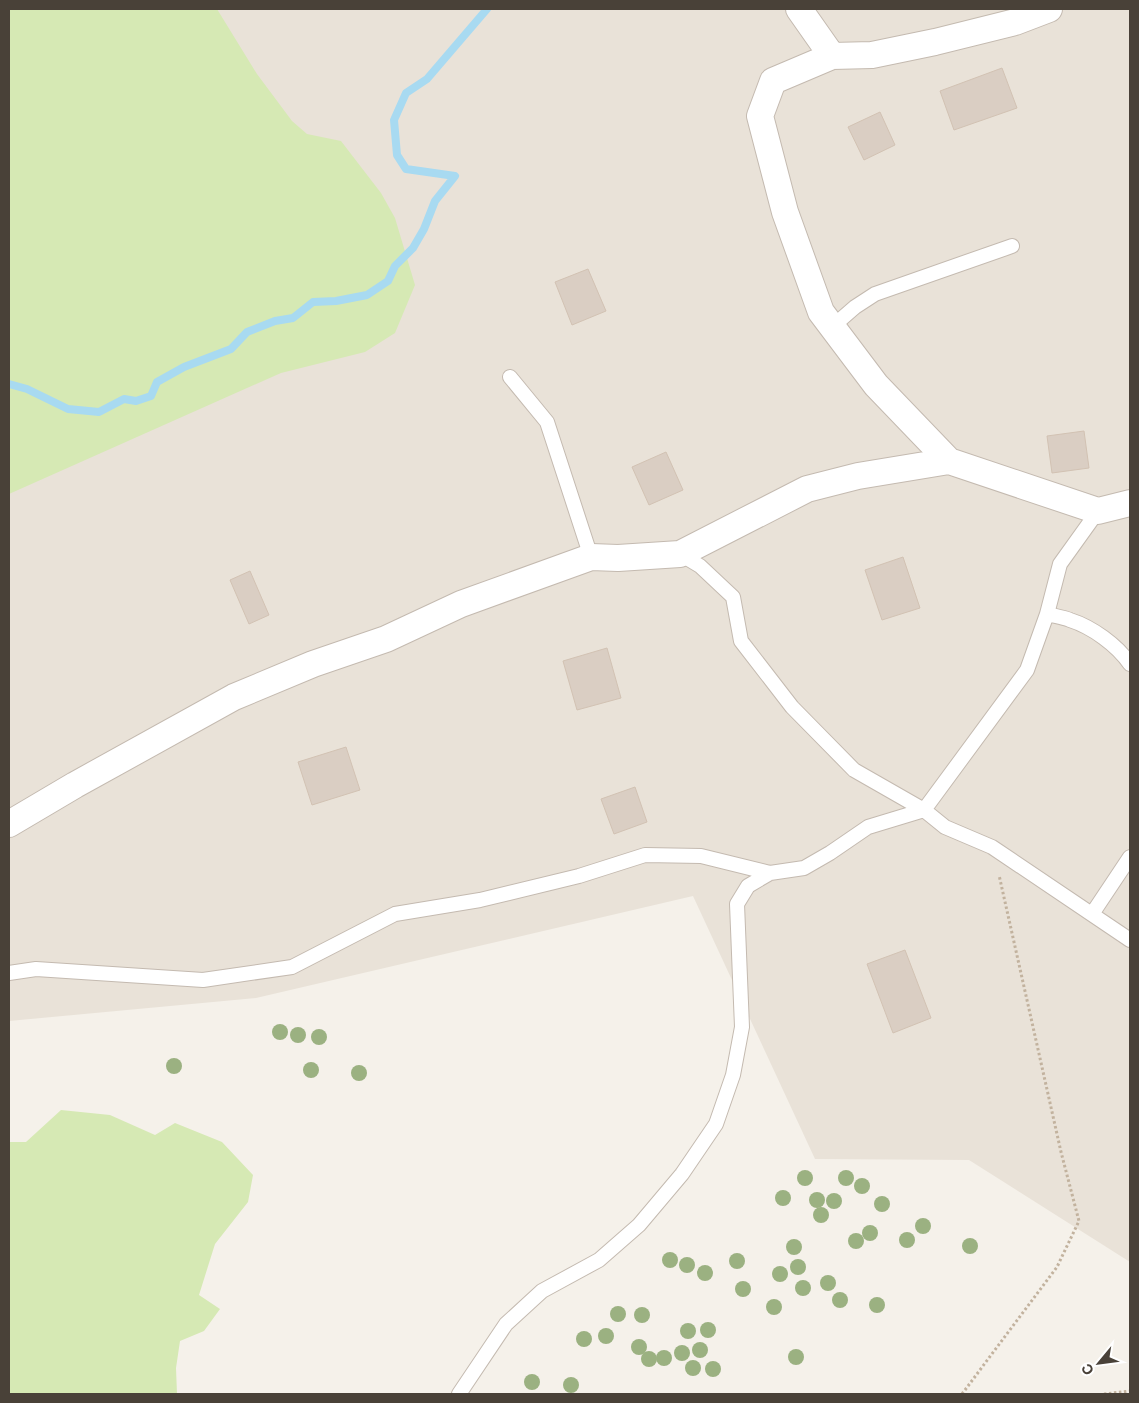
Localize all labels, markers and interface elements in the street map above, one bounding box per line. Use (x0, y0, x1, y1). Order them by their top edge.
north arrow (1074, 1338, 1124, 1388)
text: С (1077, 1361, 1097, 1378)

